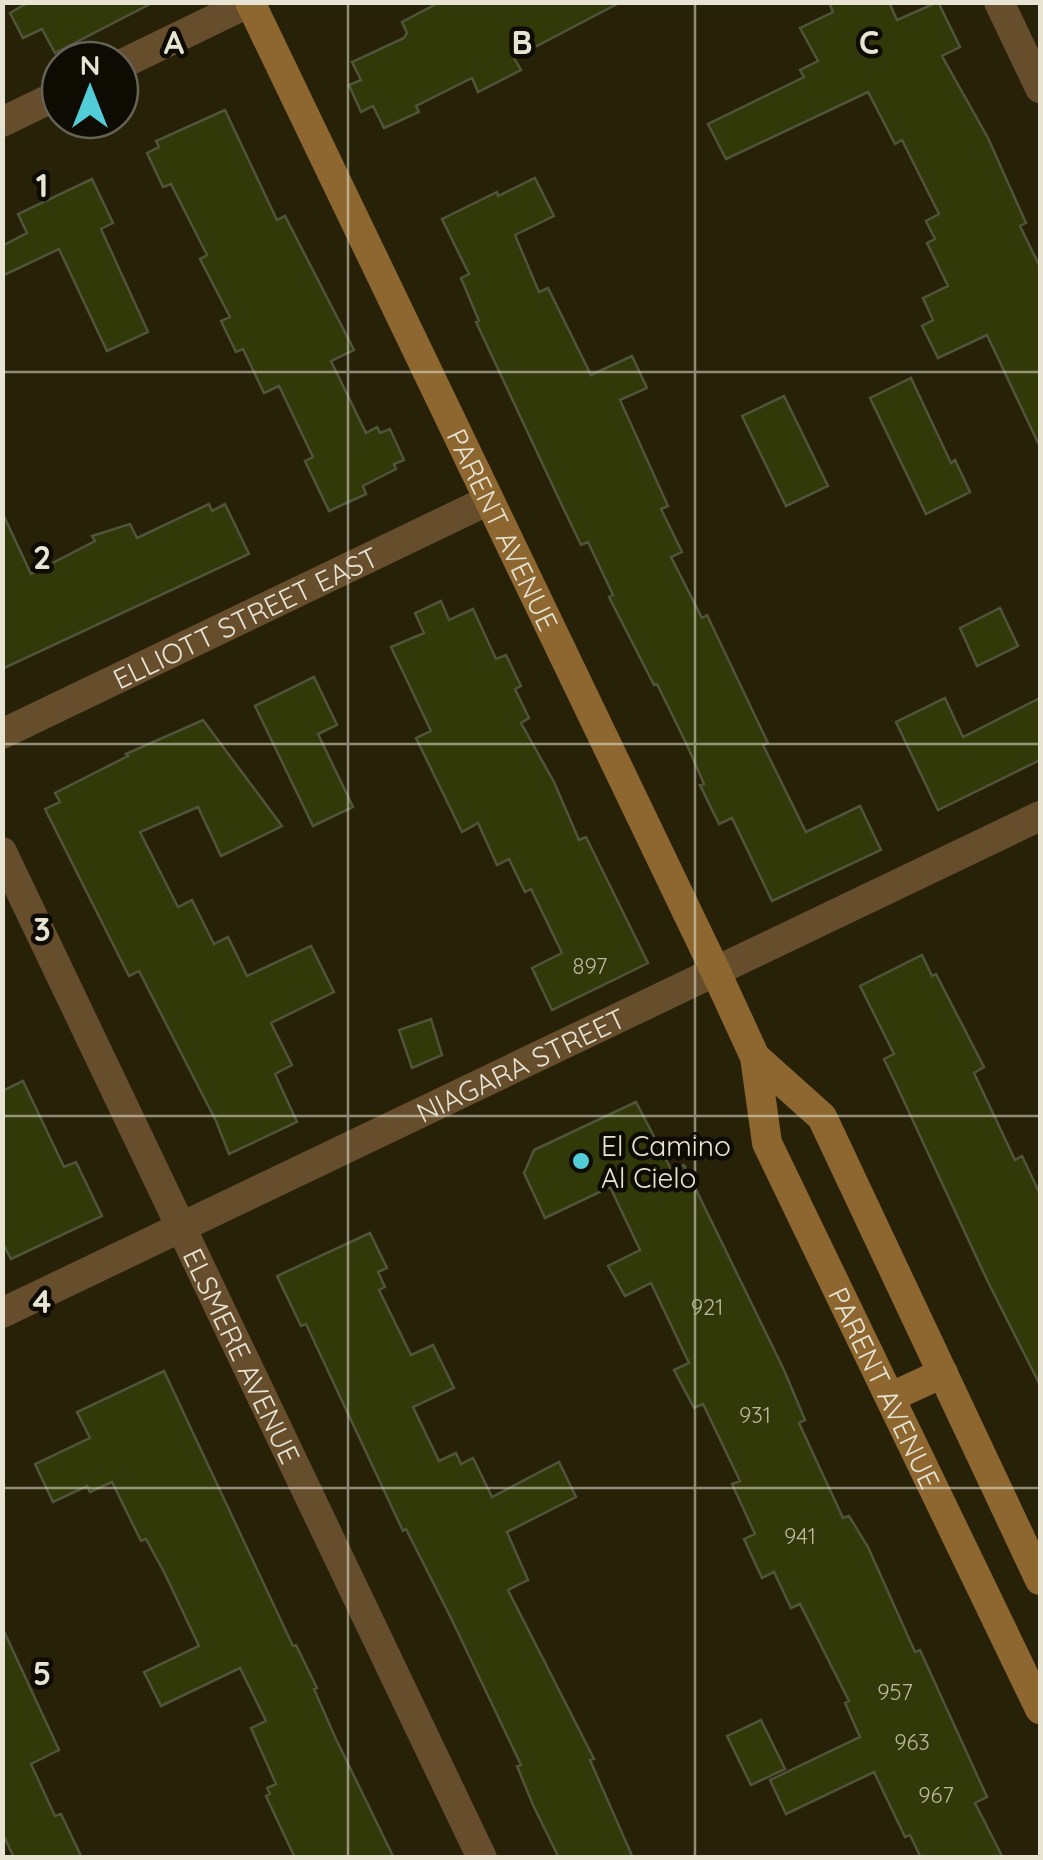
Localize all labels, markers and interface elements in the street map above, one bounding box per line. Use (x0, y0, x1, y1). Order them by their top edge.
text: A (164, 22, 185, 62)
text: B (512, 22, 532, 62)
text: C (859, 22, 879, 62)
north arrow (40, 40, 140, 140)
text: N (80, 47, 100, 82)
text: 1 (36, 165, 48, 205)
street label: PARENT AVENUE (440, 423, 567, 636)
text: 2 (33, 537, 51, 577)
street label: ELLIOTT STREET EAST (107, 538, 384, 696)
text: 3 (33, 909, 51, 949)
house number: 897 (573, 952, 607, 980)
street label: NIAGARA STREET (410, 1000, 631, 1130)
place label: El Camino Al Cielo (601, 1128, 731, 1195)
marker: El Camino Al Cielo (570, 1150, 592, 1172)
street label: ELSMERE AVENUE (176, 1242, 309, 1469)
text: 4 (33, 1281, 52, 1321)
street label: PARENT AVENUE (821, 1281, 948, 1494)
house number: 921 (691, 1293, 723, 1321)
house number: 931 (739, 1401, 771, 1429)
house number: 941 (784, 1522, 816, 1550)
text: 5 (33, 1653, 51, 1693)
house number: 957 (877, 1678, 913, 1706)
house number: 963 (894, 1728, 930, 1756)
house number: 967 (918, 1781, 954, 1809)

